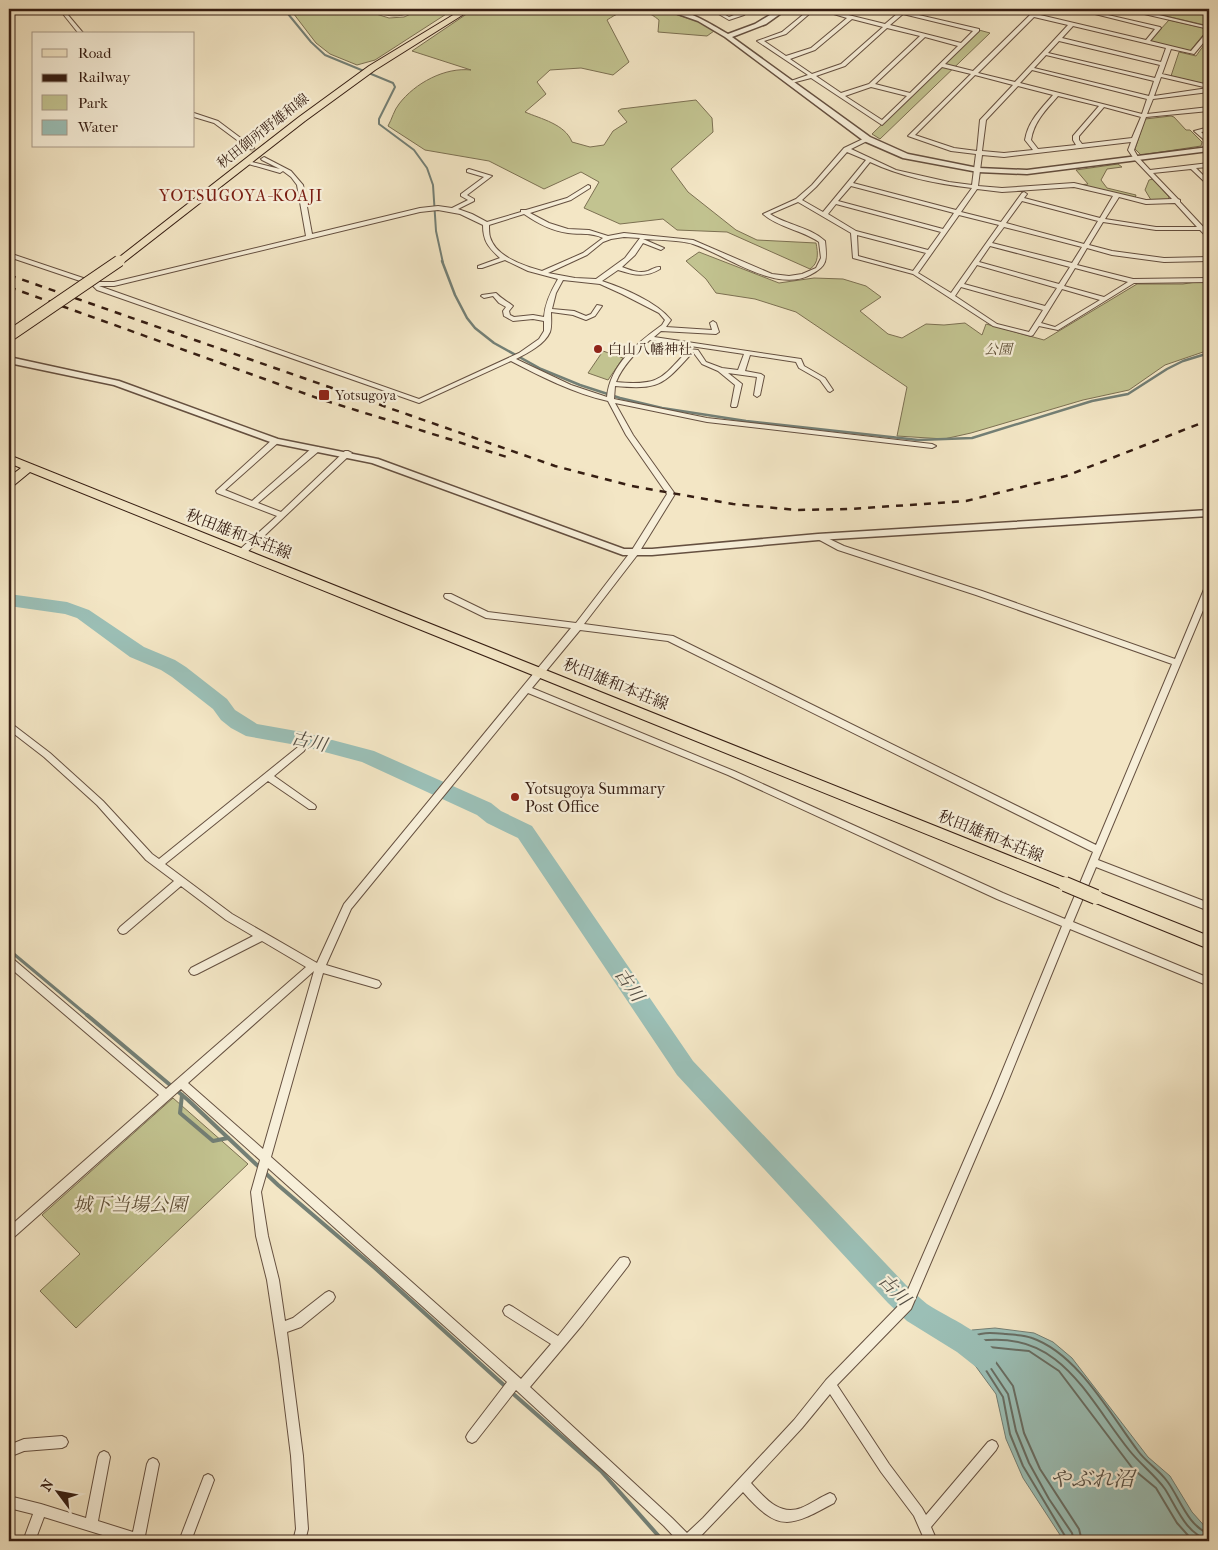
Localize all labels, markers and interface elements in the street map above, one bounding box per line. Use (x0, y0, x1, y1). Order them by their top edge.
legend (32, 32, 195, 148)
text: Road (78, 44, 112, 62)
text: Railway (78, 68, 131, 86)
street label: 秋田御所野雄和線 (214, 90, 312, 172)
text: Park (78, 94, 108, 112)
text: Water (77, 118, 118, 136)
district label: YOTSUGOYA-KOAJI (158, 186, 323, 205)
place label: 白山八幡神社 (608, 341, 692, 358)
park label: 公園 (984, 341, 1014, 358)
marker: 白山八幡神社 (592, 343, 604, 355)
place label: Yotsugoya (334, 387, 397, 404)
marker: Yotsugoya (317, 388, 331, 402)
street label: 秋田雄和本荘線 (183, 505, 295, 563)
street label: 秋田雄和本荘線 (561, 654, 671, 714)
water label: 古川 (289, 728, 331, 757)
place label: Yotsugoya Summary Post Office (524, 779, 665, 816)
marker: Yotsugoya Summary Post Office (509, 791, 521, 803)
street label: 秋田雄和本荘線 (936, 806, 1046, 866)
water label: 古川 (610, 964, 649, 1007)
park label: 城下当場公園 (73, 1194, 190, 1216)
water label: 古川 (874, 1270, 916, 1312)
water label: やぶれ沼 (1050, 1467, 1137, 1491)
north arrow (32, 1468, 82, 1518)
text: N (37, 1476, 58, 1494)

